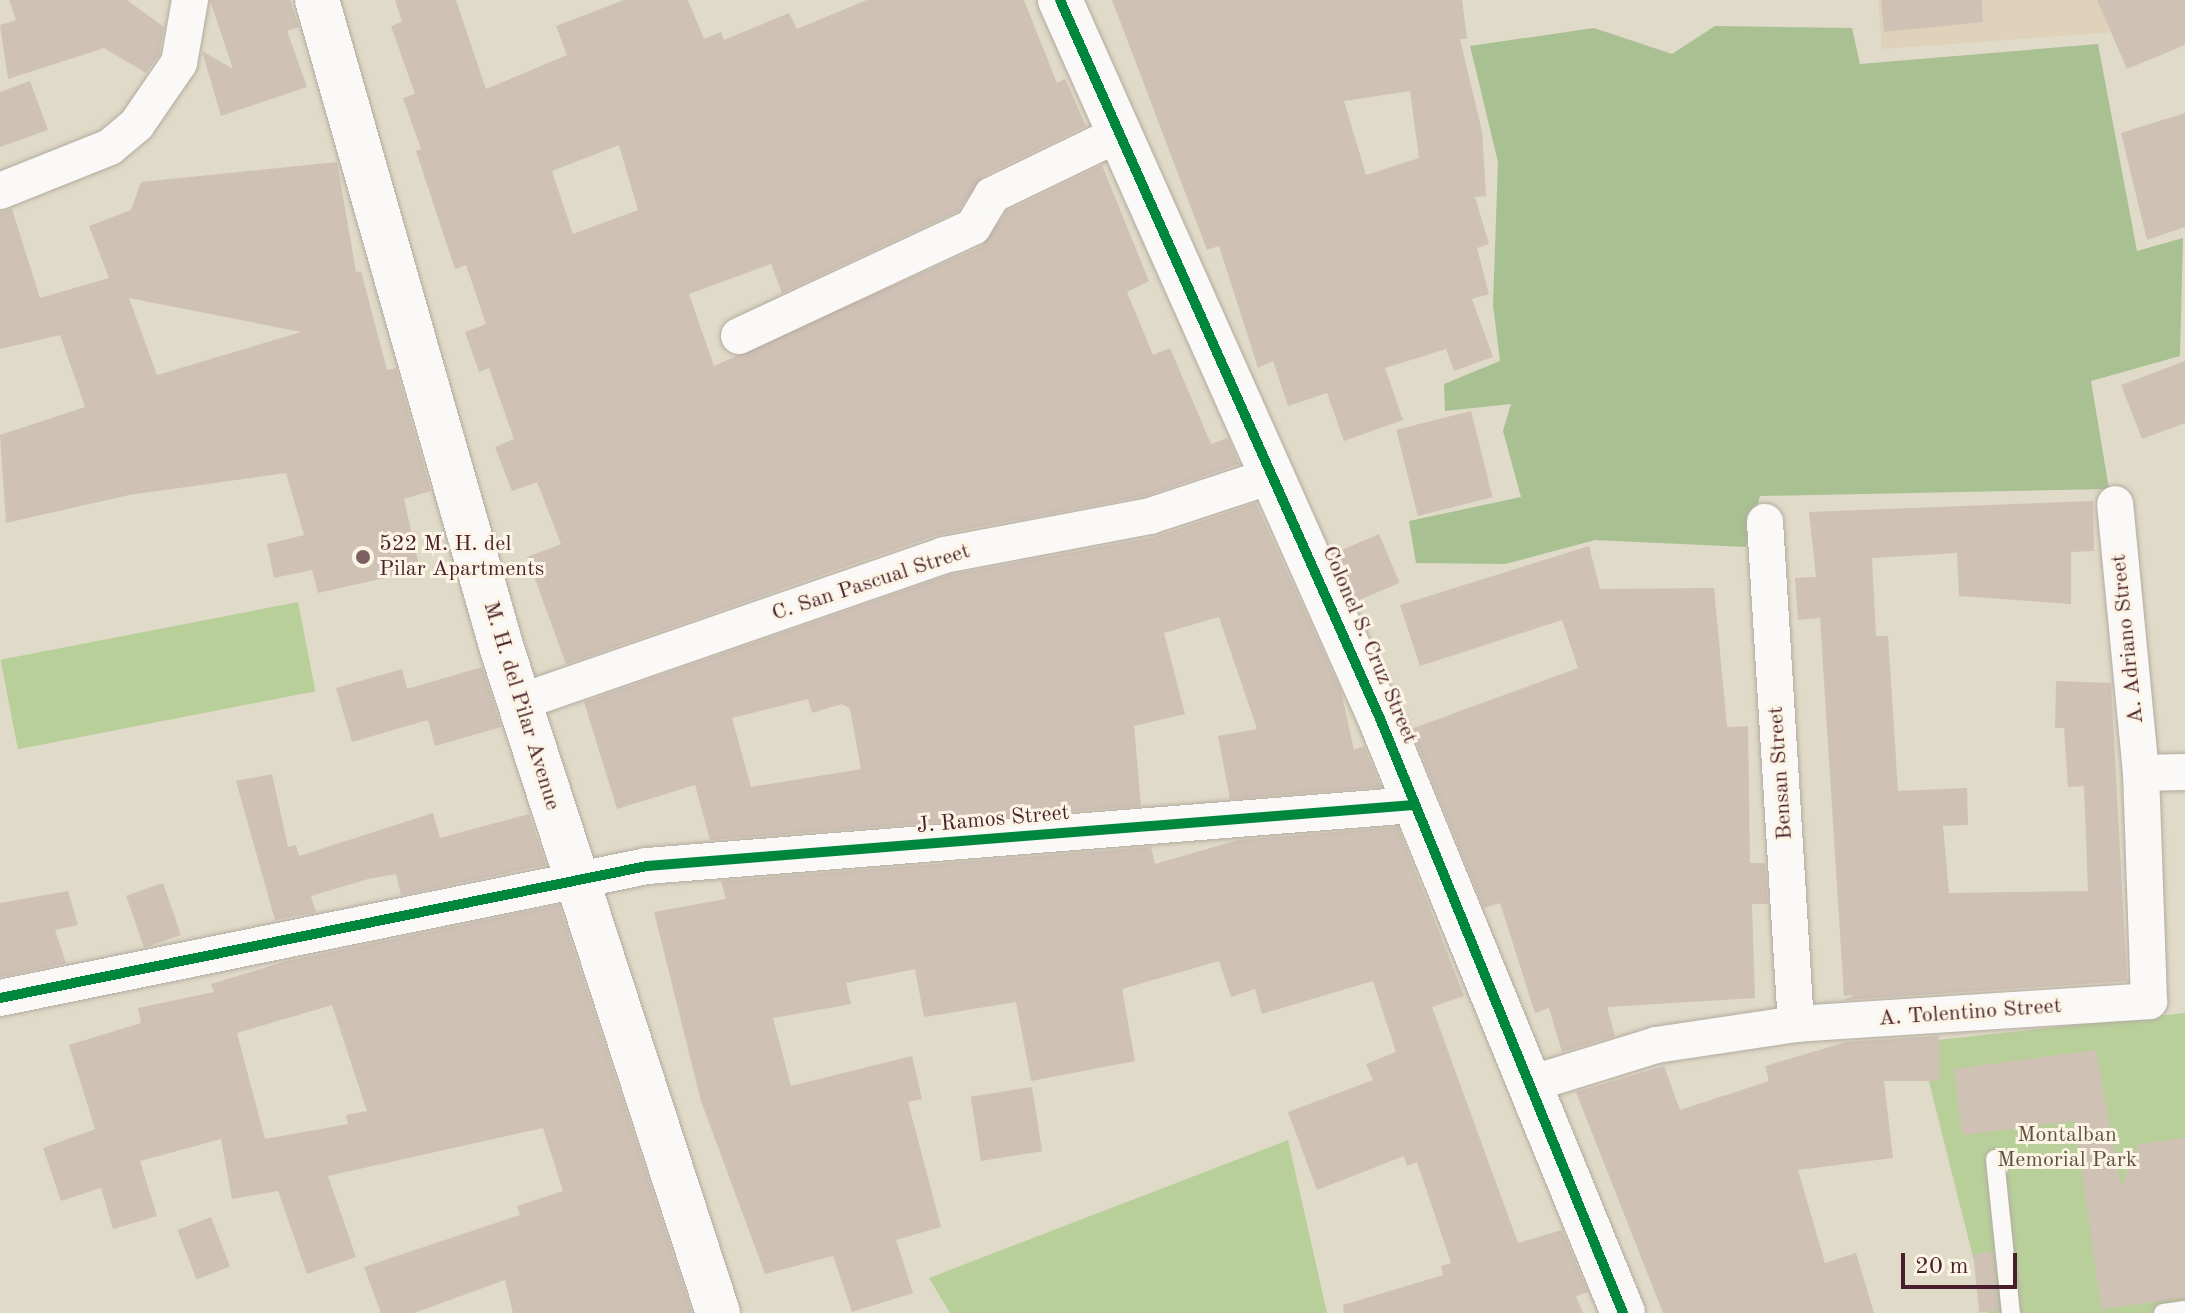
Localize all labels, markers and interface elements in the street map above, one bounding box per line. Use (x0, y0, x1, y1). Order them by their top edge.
place label: 522 M. H. del Pilar Apartments (379, 531, 544, 582)
street label: C. San Pascual Street (769, 539, 973, 627)
street label: Colonel S. Cruz Street (1315, 542, 1423, 748)
marker: 522 M. H. del Pilar Apartments (354, 548, 372, 566)
street label: A. Adriano Street (2106, 553, 2150, 725)
street label: M. H. del Pilar Avenue (477, 598, 565, 814)
street label: Bensan Street (1763, 705, 1799, 841)
street label: J. Ramos Street (916, 800, 1070, 840)
street label: A. Tolentino Street (1878, 993, 2062, 1033)
park label: Montalban Memorial Park (1997, 1122, 2137, 1174)
scale bar (1905, 1237, 2021, 1287)
text: 20 m (1915, 1255, 1969, 1279)

